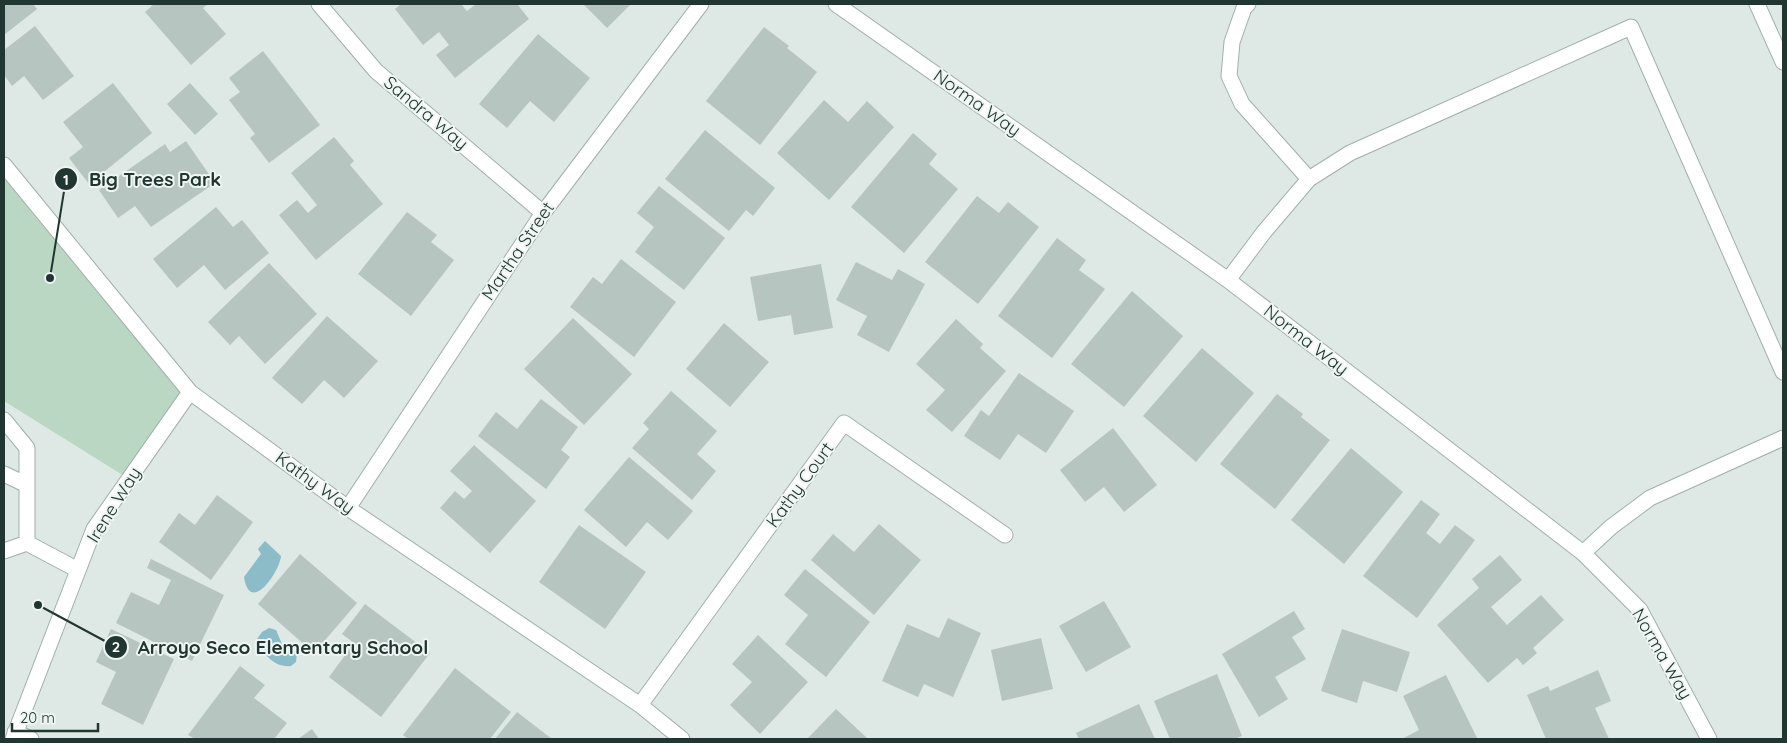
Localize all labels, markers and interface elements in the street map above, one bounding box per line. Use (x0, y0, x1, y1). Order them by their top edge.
street label: Norma Way (929, 64, 1025, 141)
street label: Sandra Way (379, 71, 473, 155)
callout: Big Trees Park (54, 162, 231, 196)
text: Big Trees Park (89, 167, 221, 191)
text: 1 (63, 170, 69, 189)
street label: Martha Street (476, 197, 559, 304)
street label: Norma Way (1259, 299, 1353, 380)
street label: Kathy Court (761, 437, 838, 532)
street label: Kathy Way (271, 446, 360, 519)
street label: Irene Way (81, 463, 146, 547)
street label: Norma Way (1627, 604, 1698, 703)
callout: Arroyo Seco Elementary School (103, 630, 439, 664)
text: Arroyo Seco Elementary School (138, 635, 428, 659)
text: 2 (112, 637, 120, 656)
scale bar (12, 700, 99, 732)
text: 20 m (20, 708, 55, 727)

